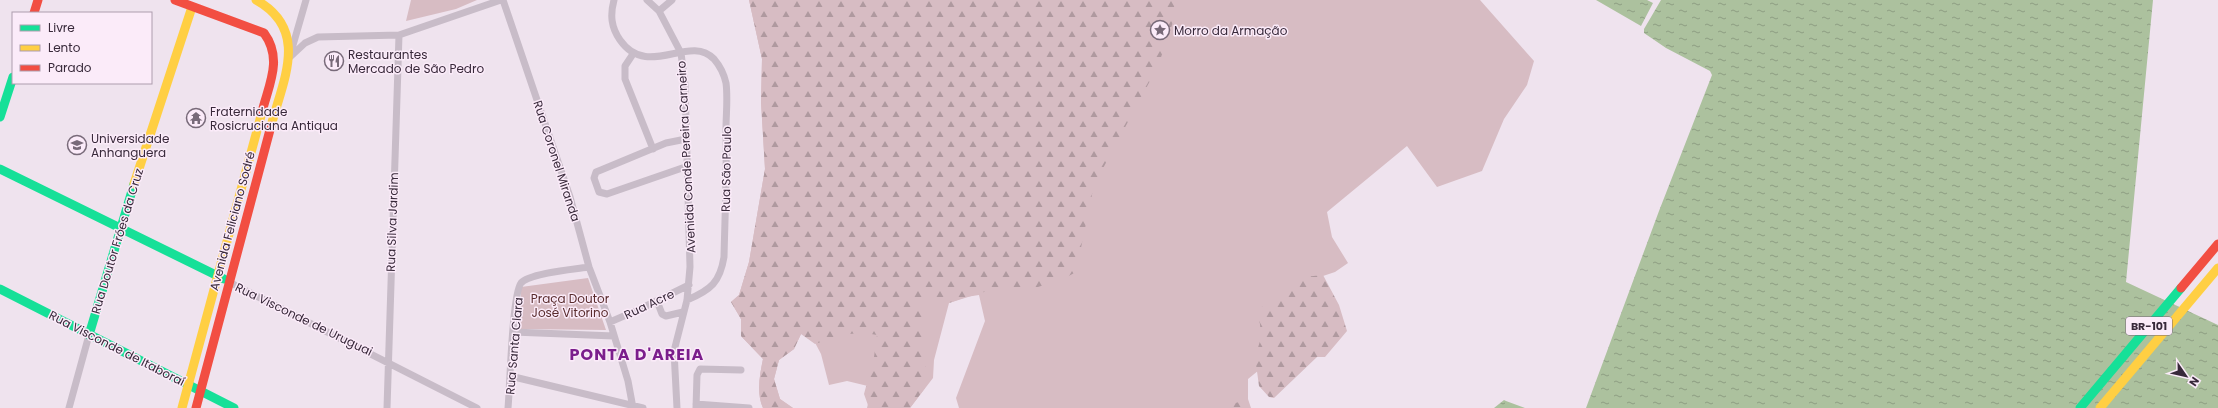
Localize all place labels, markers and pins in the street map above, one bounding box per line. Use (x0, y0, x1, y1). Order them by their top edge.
place icon: Morro da Armação (1149, 19, 1171, 41)
place label: Morro da Armação (1174, 22, 1288, 39)
place label: Restaurantes Mercado de São Pedro (348, 46, 484, 77)
restaurant icon: Restaurantes Mercado de São Pedro (323, 50, 345, 72)
place label: Fraternidade Rosicruciana Antiqua (210, 103, 338, 134)
temple icon: Fraternidade Rosicruciana Antiqua (185, 107, 207, 129)
place label: Universidade Anhanguera (91, 130, 169, 161)
school or university icon: Universidade Anhanguera (66, 134, 88, 156)

